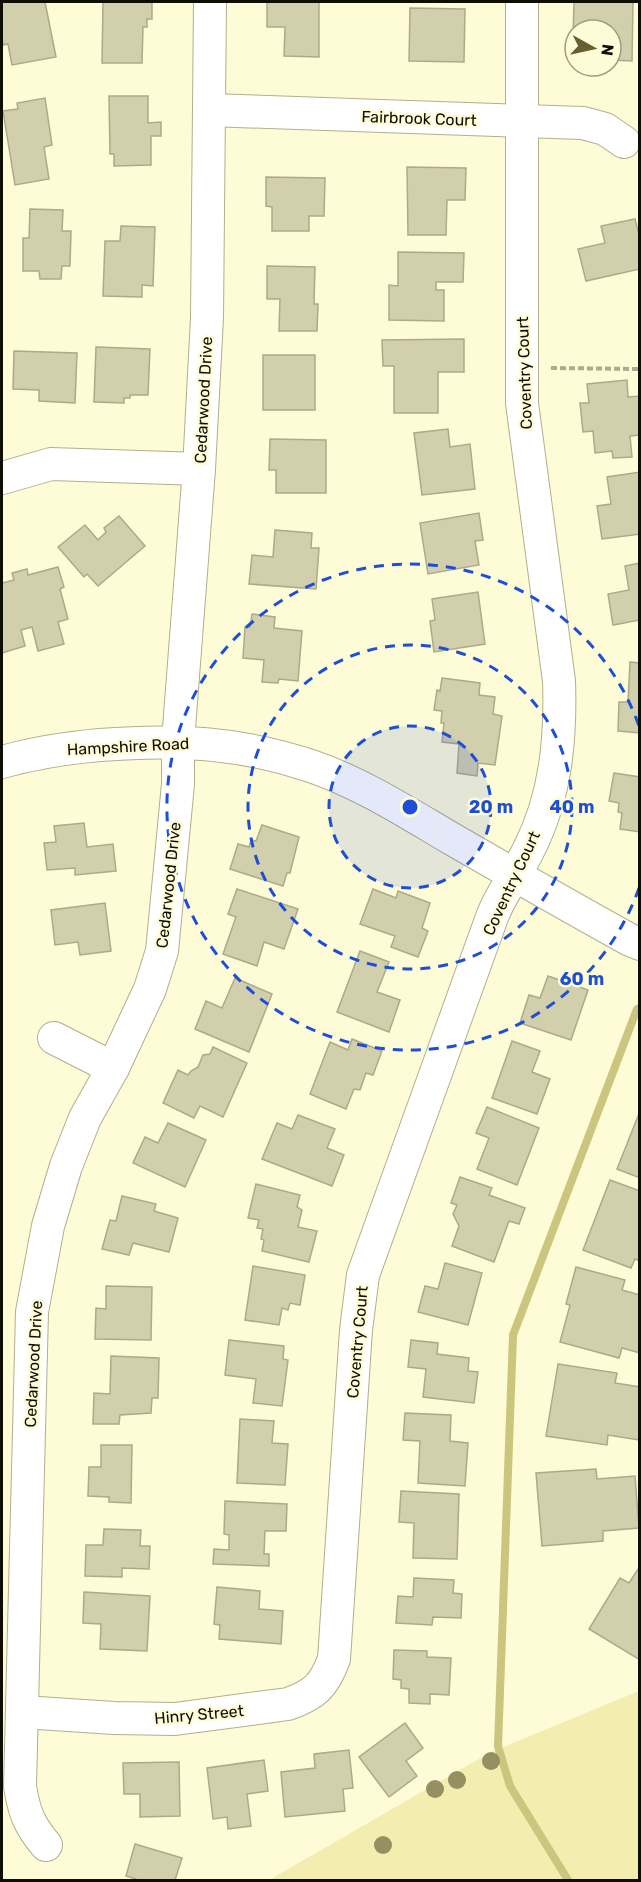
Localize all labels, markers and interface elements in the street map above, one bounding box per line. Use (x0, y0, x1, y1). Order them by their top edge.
north arrow (563, 18, 623, 78)
text: N (597, 43, 618, 57)
street label: Fairbrook Court (361, 107, 477, 130)
street label: Coventry Court (513, 316, 536, 430)
street label: Cedarwood Drive (191, 336, 216, 464)
street label: Hampshire Road (66, 734, 190, 759)
text: 20 m (469, 796, 513, 818)
text: 40 m (550, 796, 594, 818)
centre of rings (400, 797, 420, 817)
street label: Cedarwood Drive (152, 821, 185, 949)
street label: Coventry Court (479, 828, 544, 938)
text: 60 m (560, 968, 604, 990)
street label: Coventry Court (343, 1285, 372, 1399)
street label: Cedarwood Drive (21, 1300, 46, 1428)
street label: Hinry Street (154, 1701, 245, 1728)

